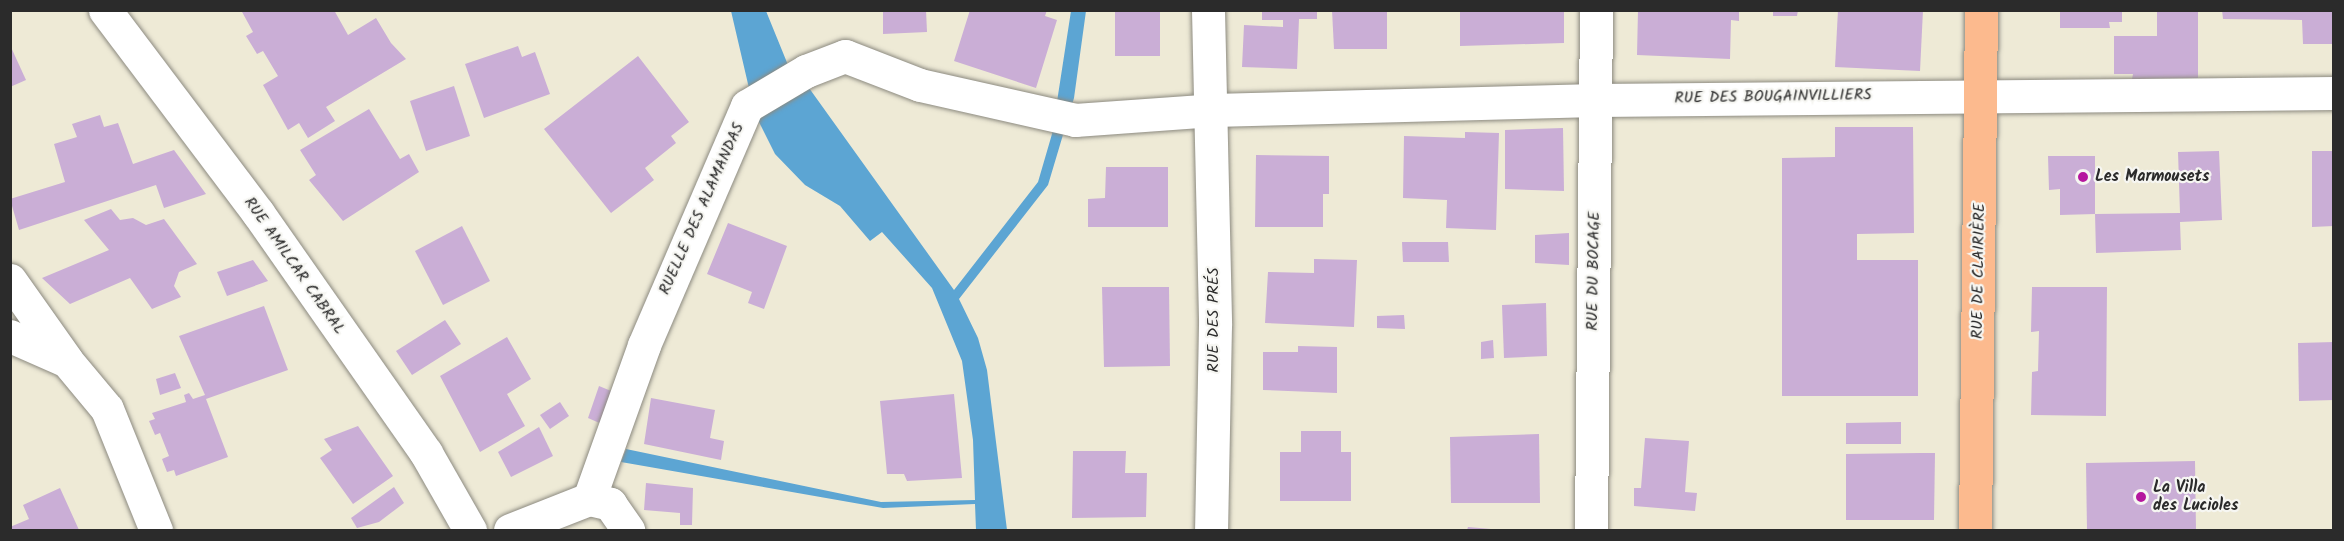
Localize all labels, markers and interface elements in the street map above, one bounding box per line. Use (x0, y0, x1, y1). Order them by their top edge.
street label: RUE DES BOUGAINVILLIERS (1674, 86, 1872, 108)
street label: RUELLE DES ALAMANDAS (655, 120, 749, 298)
place label: Les Marmousets (2095, 167, 2209, 187)
marker: Les Marmousets (2076, 170, 2090, 184)
street label: RUE AMILCAR CABRAL (239, 194, 349, 338)
street label: RUE DE CLAIRIÈRE (1968, 203, 1990, 339)
street label: RUE DU BOCAGE (1583, 211, 1605, 331)
street label: RUE DES PRÉS (1204, 267, 1224, 373)
place label: La Villa des Lucioles (2153, 478, 2238, 516)
marker: La Villa des Lucioles (2134, 490, 2148, 504)

